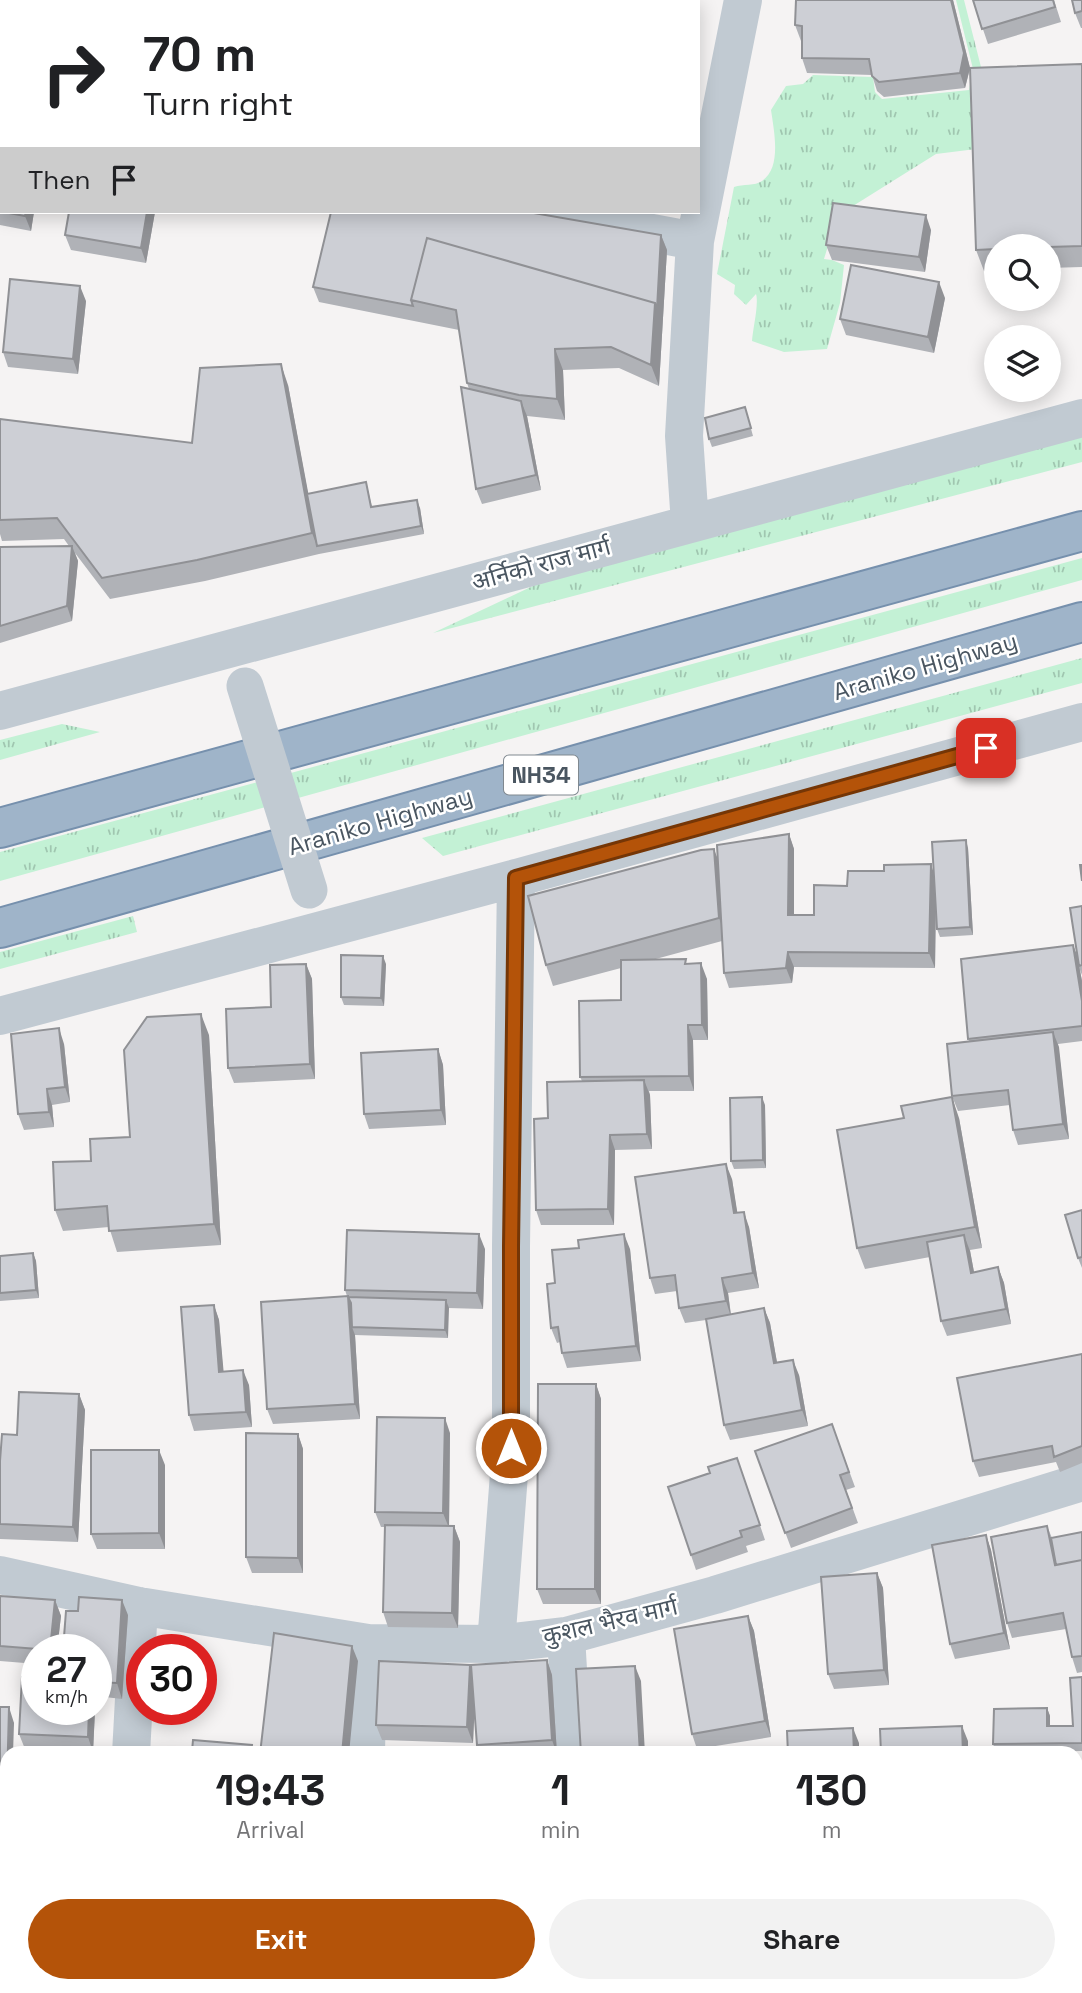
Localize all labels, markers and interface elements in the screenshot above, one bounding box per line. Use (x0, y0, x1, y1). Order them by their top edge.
text: 70 m (143, 23, 256, 85)
icon: right (28, 28, 119, 119)
text: Turn right (143, 84, 293, 124)
icon: arrive (105, 161, 143, 199)
text: Then (28, 163, 91, 197)
map controls (984, 234, 1061, 402)
button: search (984, 234, 1061, 311)
button: layers (984, 325, 1061, 402)
street label: अर्निको राज मार्ग (468, 530, 615, 597)
street label: Araniko Highway (829, 625, 1021, 707)
pin (956, 718, 1016, 778)
icon: arrive (967, 729, 1005, 767)
road number: NH34 (504, 755, 578, 794)
street label: Araniko Highway (284, 780, 476, 862)
position arrow (474, 1411, 548, 1485)
street label: कुशल‌ भैरव मार्ग (540, 1590, 681, 1652)
speed limit sign: 30 (126, 1634, 217, 1725)
text: 27 (47, 1648, 86, 1692)
text: km/h (45, 1685, 88, 1708)
text: 19:43 (216, 1764, 325, 1817)
text: 1 (551, 1764, 570, 1817)
text: 130 (796, 1764, 867, 1817)
text: Arrival (236, 1815, 305, 1845)
text: min (541, 1815, 580, 1845)
text: m (822, 1815, 842, 1845)
button: Exit (28, 1899, 535, 1979)
button: Share (549, 1899, 1055, 1979)

